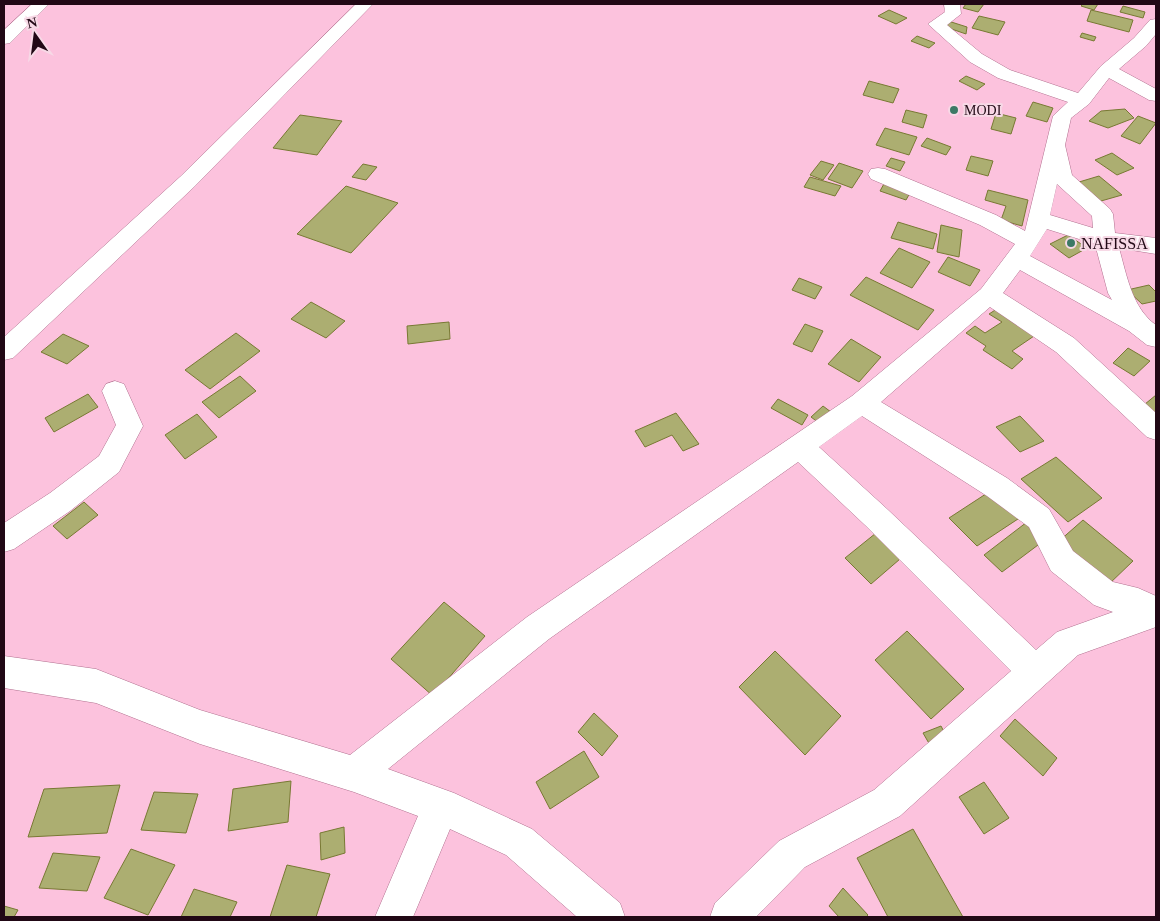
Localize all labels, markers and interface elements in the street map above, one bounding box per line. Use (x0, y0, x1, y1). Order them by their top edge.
north arrow (10, 10, 60, 60)
text: N (25, 14, 39, 31)
place label: MODI (964, 103, 1002, 118)
marker: MODI (948, 104, 960, 116)
place label: NAFISSA (1081, 235, 1148, 252)
marker: NAFISSA (1065, 237, 1077, 249)

